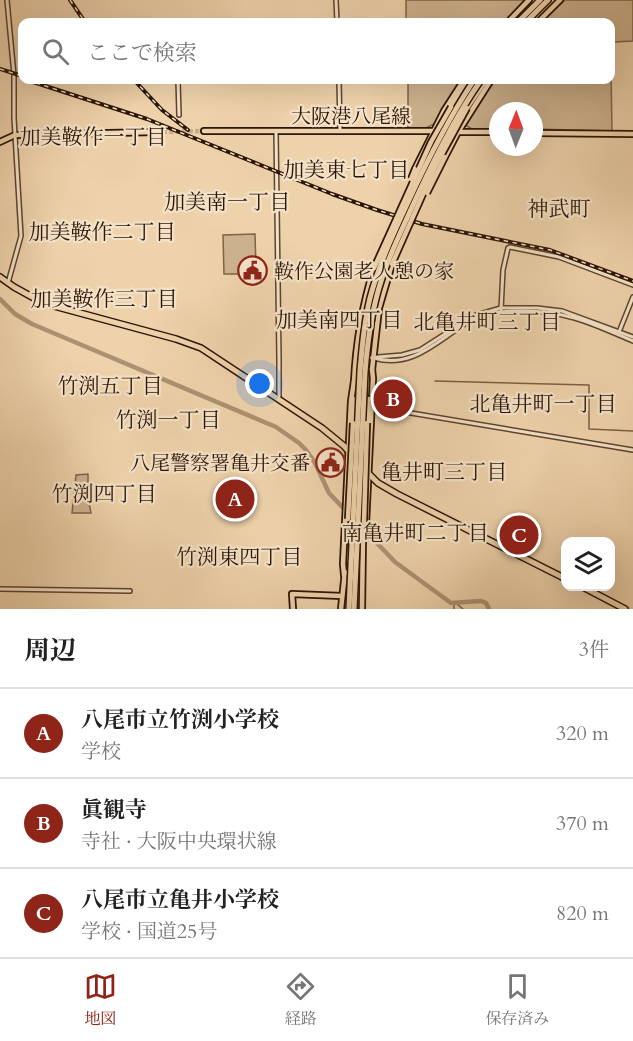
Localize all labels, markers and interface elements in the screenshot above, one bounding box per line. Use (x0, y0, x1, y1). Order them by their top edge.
search box (18, 18, 615, 84)
icon: search (39, 35, 72, 68)
text: ここで検索 (87, 38, 197, 68)
north arrow (489, 102, 543, 156)
street label: 大阪港八尾線 (291, 103, 411, 130)
district label: 加美鞍作一丁目 (20, 123, 167, 152)
district label: 加美東七丁目 (283, 156, 409, 185)
district label: 加美南一丁目 (164, 188, 290, 217)
district label: 神武町 (528, 195, 591, 224)
district label: 加美鞍作二丁目 (29, 218, 176, 247)
public building icon: 鞍作公園老人憩の家 (237, 255, 269, 287)
place label: 鞍作公園老人憩の家 (274, 258, 454, 285)
district label: 加美鞍作三丁目 (31, 285, 178, 314)
district label: 加美南四丁目 (276, 306, 402, 335)
district label: 北亀井町三丁目 (414, 308, 561, 337)
your location (245, 369, 274, 398)
district label: 竹渕五丁目 (58, 372, 163, 401)
pin: B (374, 376, 412, 422)
district label: 北亀井町一丁目 (470, 390, 617, 419)
district label: 竹渕一丁目 (116, 406, 221, 435)
public building icon: 八尾警察署亀井交番 (315, 447, 347, 479)
place label: 八尾警察署亀井交番 (130, 450, 310, 477)
district label: 亀井町三丁目 (381, 458, 507, 487)
pin: A (216, 476, 254, 522)
district label: 竹渕四丁目 (52, 480, 157, 509)
pin: C (500, 512, 538, 558)
district label: 南亀井町二丁目 (342, 519, 489, 548)
map controls (561, 537, 615, 591)
button: layers (561, 537, 615, 591)
district label: 竹渕東四丁目 (176, 543, 302, 572)
text: 周辺 (24, 633, 76, 668)
text: 3件 (579, 636, 609, 663)
text: 八尾市立竹渕小学校 (81, 705, 279, 735)
text: A (36, 720, 51, 747)
text: 320 m (556, 720, 609, 747)
text: 学校 (81, 738, 121, 765)
text: 眞観寺 (81, 795, 147, 825)
text: B (36, 810, 51, 837)
text: 370 m (556, 810, 609, 837)
text: 寺社 · 大阪中央環状線 (81, 828, 277, 855)
text: 八尾市立亀井小学校 (81, 885, 279, 915)
text: C (36, 900, 51, 927)
text: 820 m (556, 900, 609, 927)
text: 学校 · 国道25号 (81, 918, 217, 945)
tab: 地図 (84, 970, 117, 1030)
tab: 経路 (284, 970, 317, 1030)
tab: 保存済み (485, 970, 549, 1030)

